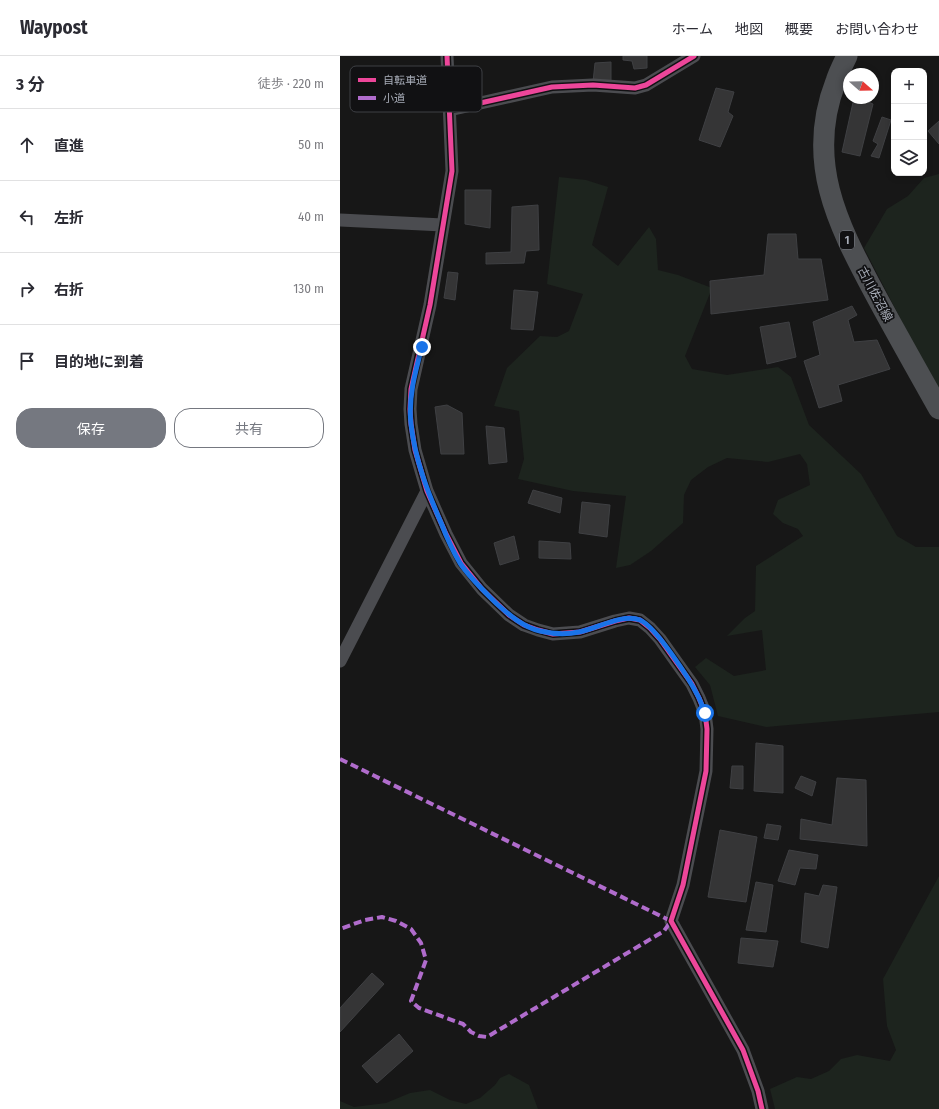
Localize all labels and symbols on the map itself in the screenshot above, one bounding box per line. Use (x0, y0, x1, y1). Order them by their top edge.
legend (350, 66, 482, 112)
north arrow (843, 68, 879, 104)
text: 自転車道 (383, 74, 427, 87)
text: 小道 (383, 92, 405, 105)
road number: 1 (840, 231, 854, 249)
street label: 古川佐沼線 (855, 264, 895, 324)
route end (413, 338, 431, 356)
route start (696, 704, 714, 722)

